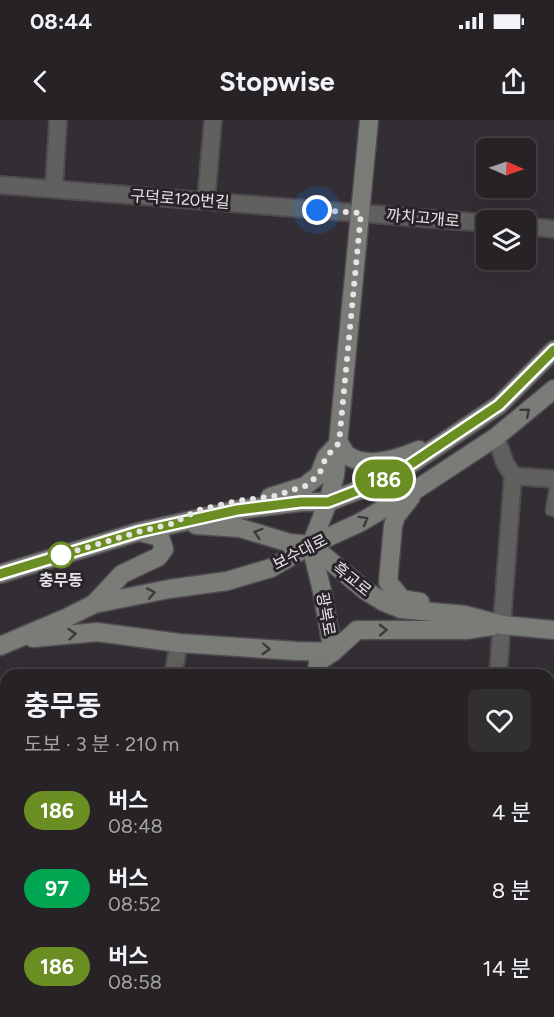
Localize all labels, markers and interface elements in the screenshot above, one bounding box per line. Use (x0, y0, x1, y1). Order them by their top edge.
text: 08:44 (30, 8, 92, 35)
icon: back (24, 65, 57, 98)
text: Stopwise (219, 65, 335, 98)
icon: share (497, 65, 530, 98)
north arrow (476, 138, 536, 198)
map controls (476, 138, 536, 270)
street label: 구덕로120번길 (130, 186, 230, 212)
your location (302, 195, 332, 225)
street label: 까치고개로 (386, 205, 461, 231)
button: layers (476, 210, 536, 270)
one-way arrow (519, 408, 530, 419)
line badge: 186 (350, 460, 418, 498)
text: 186 (367, 467, 401, 492)
one-way arrow (358, 516, 368, 527)
one-way arrow (253, 528, 264, 541)
street label: 보수대로 (269, 530, 331, 574)
marker: 충무동 (48, 542, 74, 568)
street label: 흑교로 (329, 558, 375, 600)
place label: 충무동 (39, 571, 83, 590)
one-way arrow (146, 587, 156, 600)
street label: 광복로 (313, 591, 339, 638)
one-way arrow (379, 623, 388, 636)
one-way arrow (67, 628, 76, 641)
one-way arrow (261, 642, 270, 655)
text: 충무동 (24, 688, 101, 722)
button: heart (468, 689, 531, 752)
text: 도보 · 3 분 · 210 m (24, 732, 179, 756)
text: 버스 (108, 787, 148, 814)
text: 186 (40, 798, 74, 823)
text: 4 분 (492, 799, 531, 826)
text: 08:48 (108, 814, 163, 838)
text: 버스 (108, 865, 148, 892)
text: 97 (45, 876, 69, 901)
text: 8 분 (492, 877, 531, 904)
text: 08:52 (108, 892, 161, 916)
text: 버스 (108, 943, 148, 970)
text: 186 (40, 954, 74, 979)
text: 14 분 (483, 955, 531, 982)
text: 08:58 (108, 970, 162, 994)

